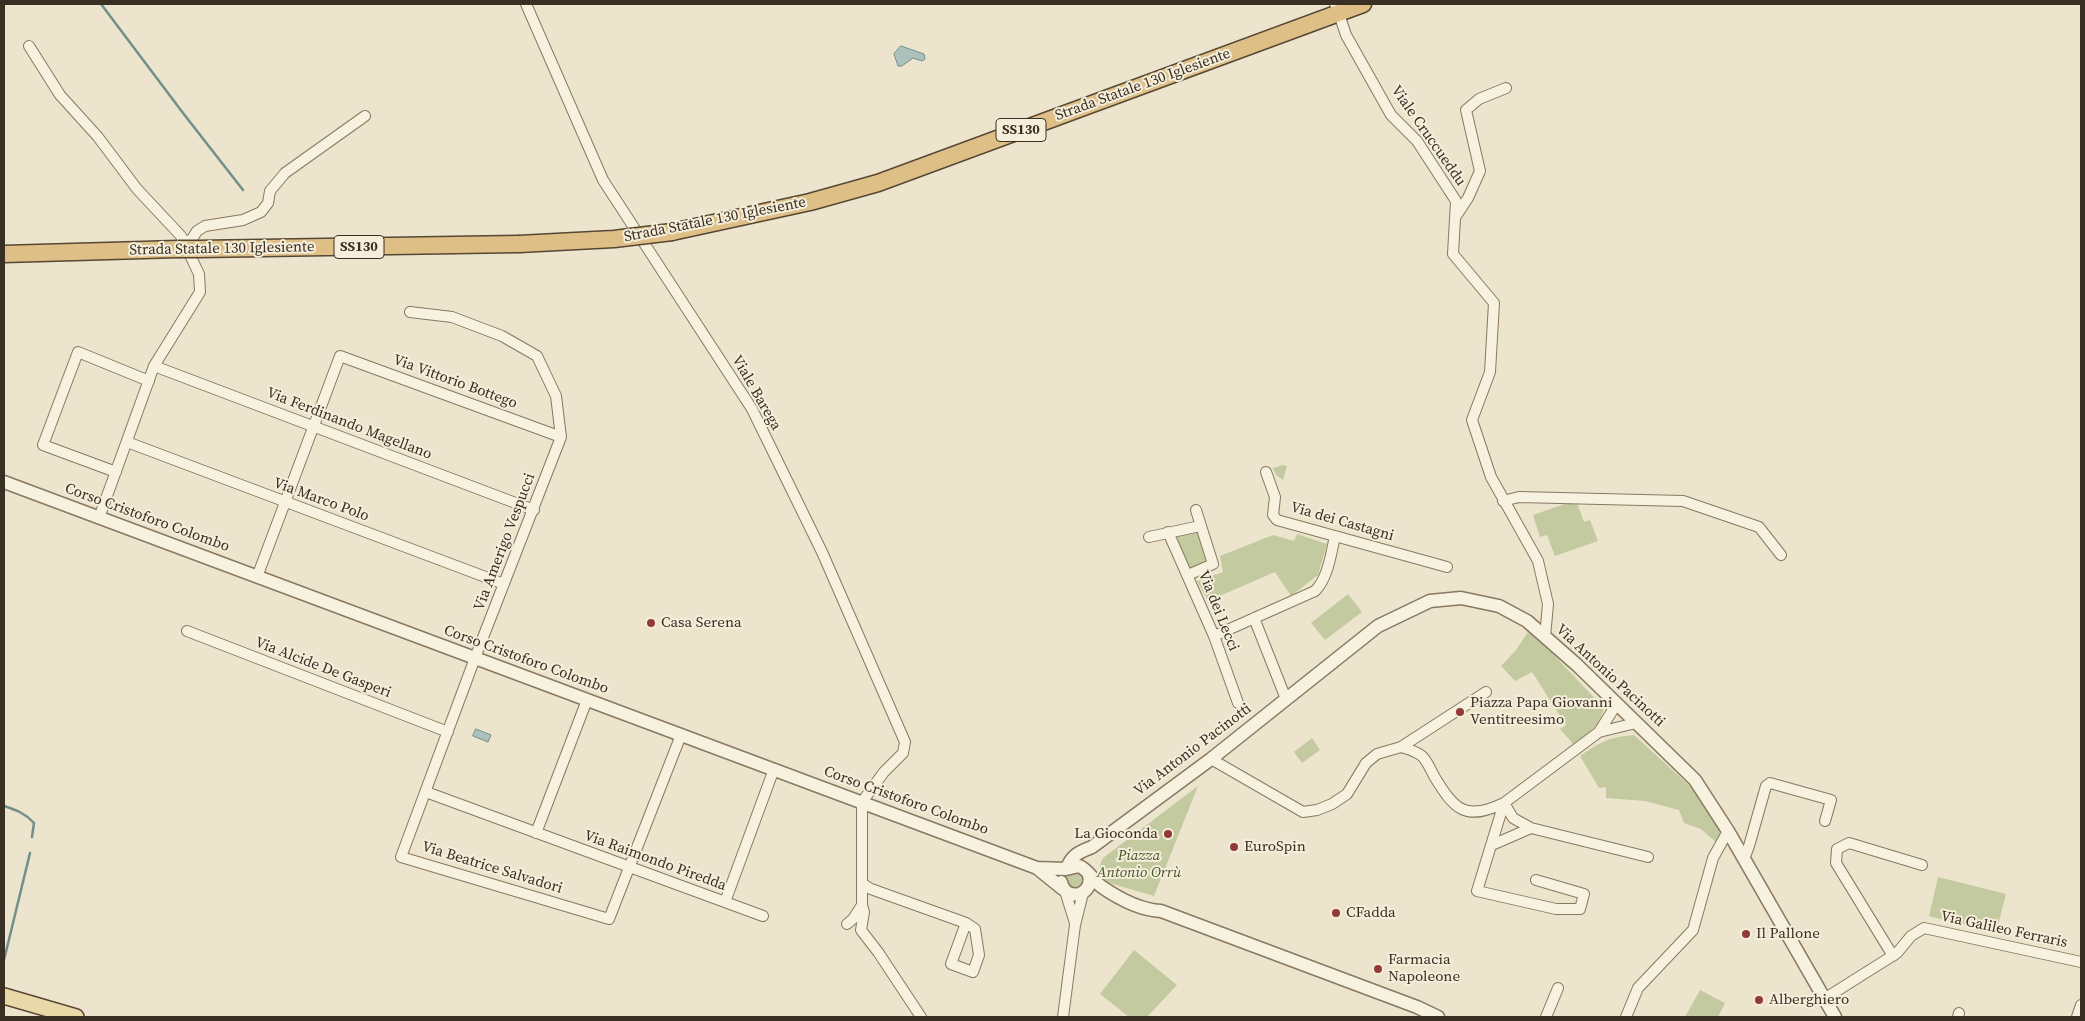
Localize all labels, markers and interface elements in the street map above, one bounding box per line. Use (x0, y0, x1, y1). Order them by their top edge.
street label: Strada Statale 130 Iglesiente (1053, 45, 1233, 125)
street label: Viale Cruccueddu (1387, 82, 1469, 190)
road number: SS130 (996, 118, 1046, 142)
street label: Strada Statale 130 Iglesiente (622, 194, 808, 246)
road number: SS130 (334, 236, 384, 258)
street label: Strada Statale 130 Iglesiente (129, 238, 315, 260)
street label: Via Vittorio Bottego (390, 351, 520, 413)
street label: Viale Barega (727, 352, 785, 434)
street label: Via Ferdinando Magellano (264, 384, 434, 464)
street label: Via Amerigo Vespucci (470, 471, 540, 613)
street label: Via Marco Polo (271, 474, 371, 526)
street label: Corso Cristoforo Colombo (62, 480, 232, 556)
street label: Via dei Castagni (1288, 499, 1396, 545)
street label: Via dei Lecci (1194, 568, 1242, 654)
place label: Casa Serena (661, 614, 742, 632)
marker: Casa Serena (645, 617, 657, 629)
street label: Via Antonio Pacinotti (1552, 621, 1668, 731)
street label: Corso Cristoforo Colombo (441, 622, 611, 698)
street label: Via Alcide De Gasperi (252, 634, 394, 702)
place label: Piazza Papa Giovanni Ventitreesimo (1470, 694, 1612, 729)
street label: Via Antonio Pacinotti (1131, 700, 1255, 800)
marker: Piazza Papa Giovanni Ventitreesimo (1454, 706, 1466, 718)
street label: Corso Cristoforo Colombo (821, 763, 991, 839)
place label: La Gioconda (1074, 825, 1158, 843)
street label: Via Raimondo Piredda (581, 827, 729, 895)
marker: La Gioconda (1162, 828, 1174, 840)
street label: Via Beatrice Salvadori (419, 838, 565, 898)
place label: EuroSpin (1244, 838, 1306, 856)
marker: EuroSpin (1228, 841, 1240, 853)
park label: Piazza Antonio Orrù (1097, 847, 1181, 882)
place label: CFadda (1346, 904, 1396, 922)
marker: CFadda (1330, 907, 1342, 919)
street label: Via Galileo Ferraris (1939, 908, 2069, 952)
place label: Il Pallone (1756, 925, 1820, 943)
marker: Il Pallone (1740, 928, 1752, 940)
place label: Farmacia Napoleone (1388, 951, 1460, 986)
marker: Farmacia Napoleone (1372, 963, 1384, 975)
place label: Alberghiero (1769, 991, 1849, 1009)
marker: Alberghiero (1753, 994, 1765, 1006)

